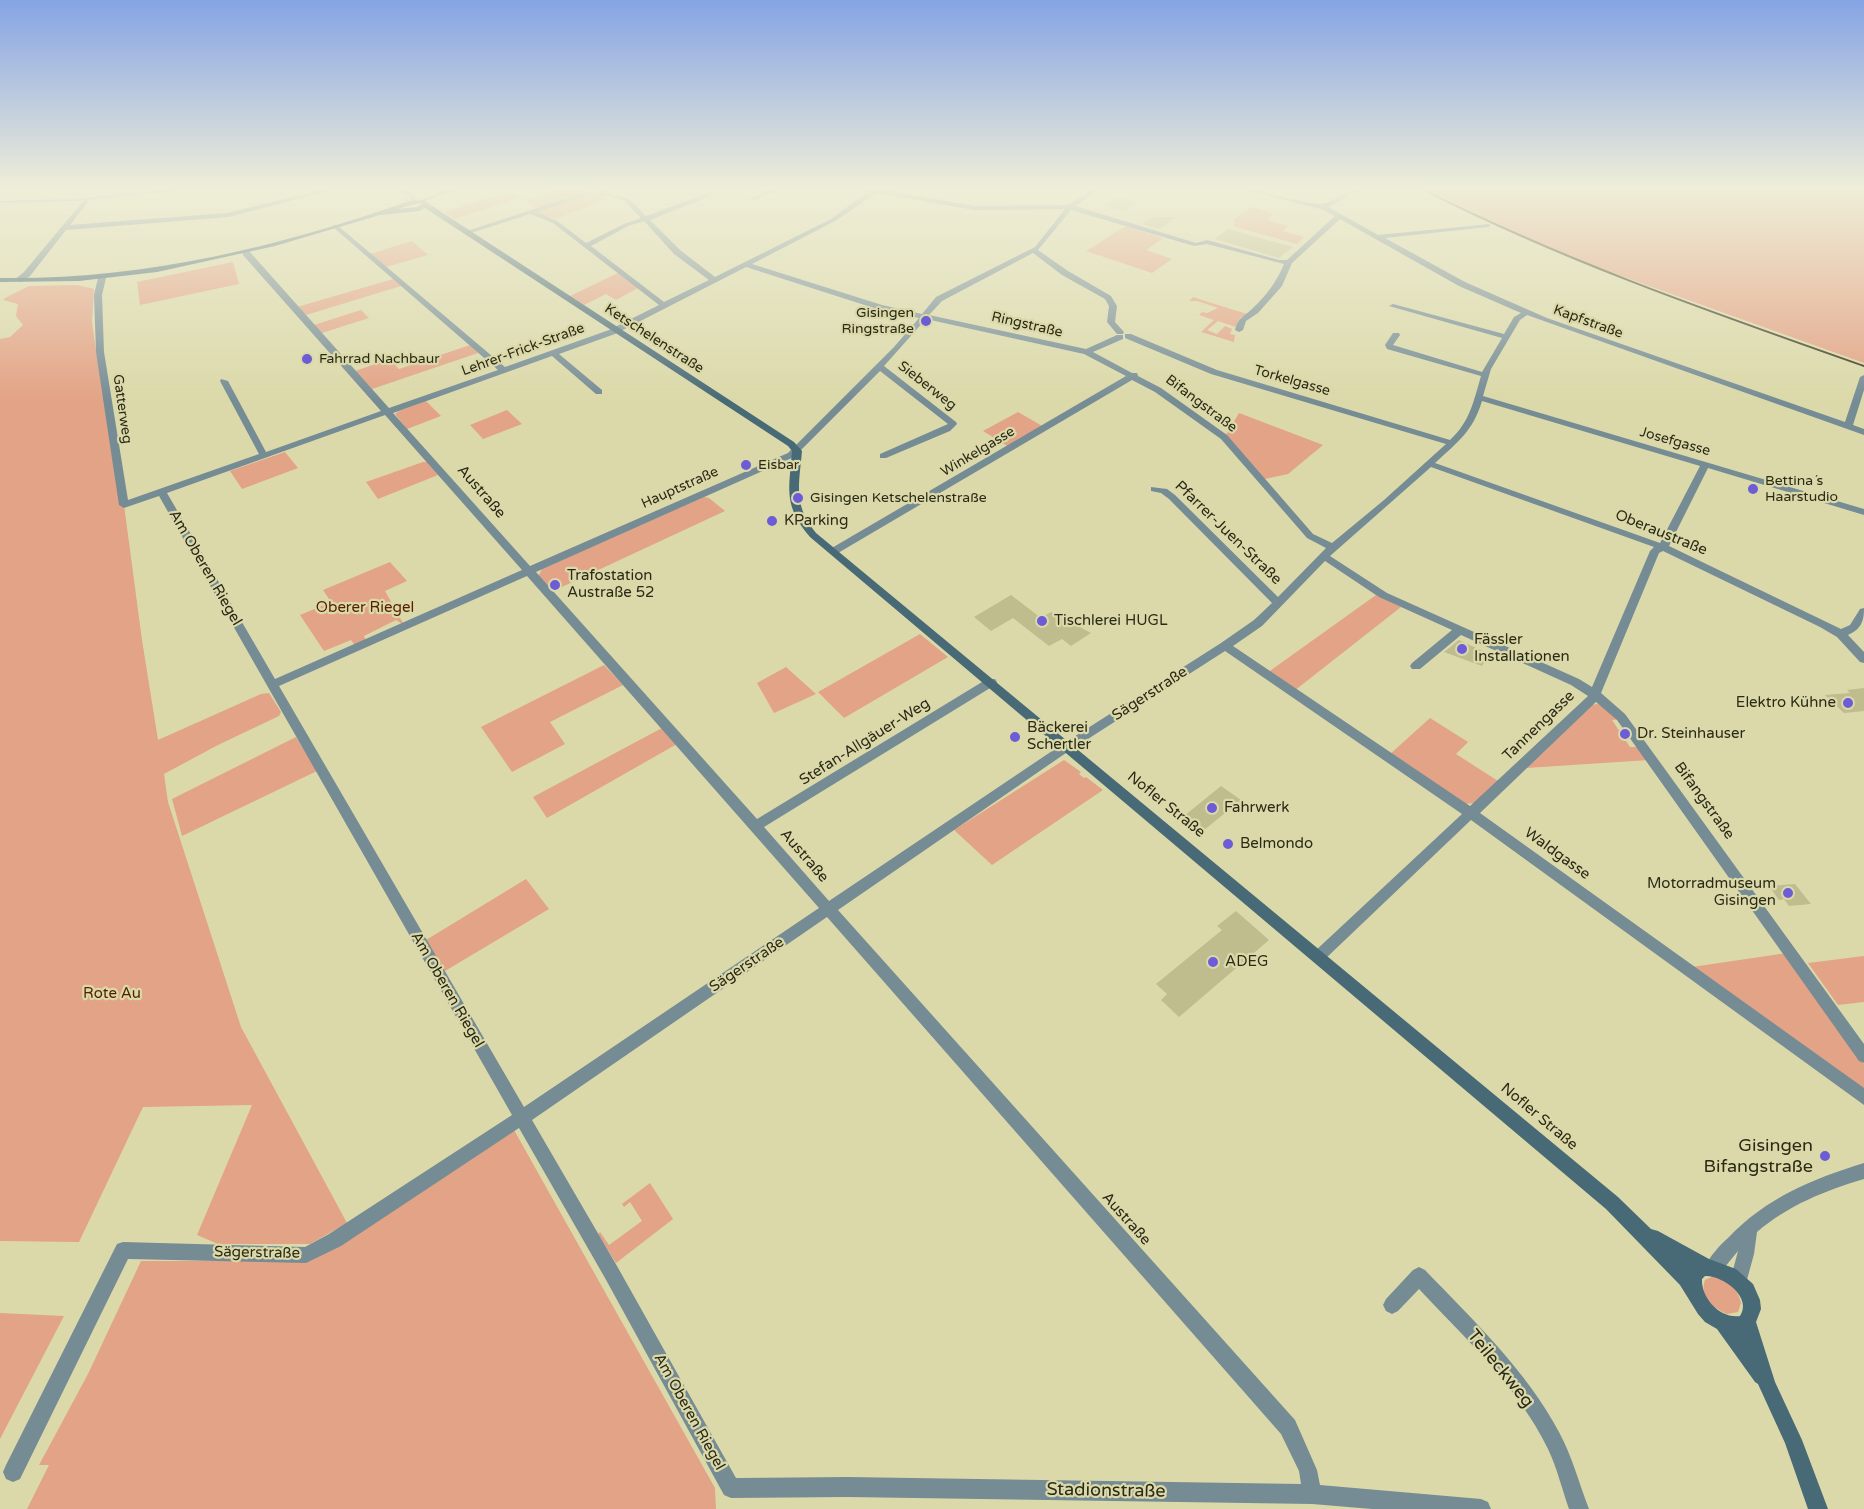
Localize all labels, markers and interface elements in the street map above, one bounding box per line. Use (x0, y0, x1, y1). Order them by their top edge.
street label: Ketschelenstraße (601, 301, 707, 377)
street label: Kapfstraße (1551, 302, 1625, 342)
place label: Gisingen Ringstraße (842, 305, 914, 338)
street label: Ringstraße (990, 309, 1064, 341)
marker: Gisingen Ringstraße (919, 314, 933, 328)
street label: Lehrer-Frick-Straße (459, 320, 587, 380)
place label: Fahrrad Nachbaur (319, 351, 440, 367)
marker: Fahrrad Nachbaur (300, 352, 314, 366)
street label: Sieberweg (894, 358, 960, 414)
street label: Torkelgasse (1252, 362, 1332, 400)
street label: Bifangstraße (1162, 372, 1240, 436)
street label: Gatterweg (109, 373, 135, 445)
street label: Winkelgasse (938, 423, 1018, 481)
street label: Josefgasse (1638, 424, 1712, 460)
place label: Eisbar (758, 457, 799, 473)
marker: Eisbar (739, 458, 753, 472)
street label: Austraße (453, 462, 509, 522)
street label: Hauptstraße (639, 464, 721, 512)
place label: Bettina´s Haarstudio (1765, 473, 1838, 506)
street label: Pfarrer-Juen-Straße (1171, 477, 1285, 589)
marker: Bettina´s Haarstudio (1746, 482, 1760, 496)
place label: Gisingen Ketschelenstraße (810, 490, 987, 506)
marker: Gisingen Ketschelenstraße (791, 491, 805, 505)
street label: Oberaustraße (1612, 506, 1710, 560)
street label: Am Oberen Riegel (165, 507, 245, 629)
place label: KParking (784, 512, 848, 530)
marker: KParking (765, 514, 779, 528)
place label: Trafostation Austraße 52 (567, 567, 655, 602)
marker: Trafostation Austraße 52 (548, 578, 562, 592)
park label: Oberer Riegel (316, 599, 414, 617)
place label: Tischlerei HUGL (1054, 612, 1168, 630)
marker: Tischlerei HUGL (1035, 614, 1049, 628)
place label: Fässler Installationen (1474, 631, 1570, 666)
marker: Fässler Installationen (1455, 642, 1469, 656)
street label: Sägerstraße (1109, 663, 1191, 725)
street label: Tannengasse (1499, 687, 1579, 765)
place label: Elektro Kühne (1736, 694, 1836, 712)
street label: Stefan-Allgäuer-Weg (796, 695, 934, 789)
marker: Elektro Kühne (1841, 696, 1855, 710)
place label: Bäckerei Schertler (1027, 719, 1091, 754)
place label: Dr. Steinhauser (1637, 725, 1745, 743)
marker: Dr. Steinhauser (1618, 727, 1632, 741)
marker: Bäckerei Schertler (1008, 730, 1022, 744)
street label: Bifangstraße (1670, 759, 1738, 843)
street label: Nofler Straße (1123, 768, 1209, 842)
place label: Fahrwerk (1224, 799, 1289, 817)
marker: Fahrwerk (1205, 801, 1219, 815)
street label: Waldgasse (1521, 824, 1593, 884)
street label: Austraße (776, 826, 832, 886)
place label: Belmondo (1240, 835, 1313, 853)
marker: Belmondo (1221, 837, 1235, 851)
place label: Motorradmuseum Gisingen (1647, 875, 1776, 910)
marker: Motorradmuseum Gisingen (1781, 886, 1795, 900)
street label: Am Oberen Riegel (407, 929, 487, 1051)
street label: Sägerstraße (706, 933, 788, 997)
place label: ADEG (1225, 953, 1268, 971)
marker: ADEG (1206, 955, 1220, 969)
park label: Rote Au (83, 985, 141, 1003)
street label: Nofler Straße (1497, 1080, 1581, 1154)
place label: Gisingen Bifangstraße (1704, 1135, 1813, 1178)
marker: Gisingen Bifangstraße (1818, 1149, 1832, 1163)
street label: Austraße (1098, 1189, 1154, 1249)
street label: Sägerstraße (214, 1243, 300, 1263)
street label: Teileckweg (1462, 1326, 1538, 1412)
street label: Am Oberen Riegel (650, 1351, 728, 1473)
street label: Stadionstraße (1046, 1479, 1166, 1503)

